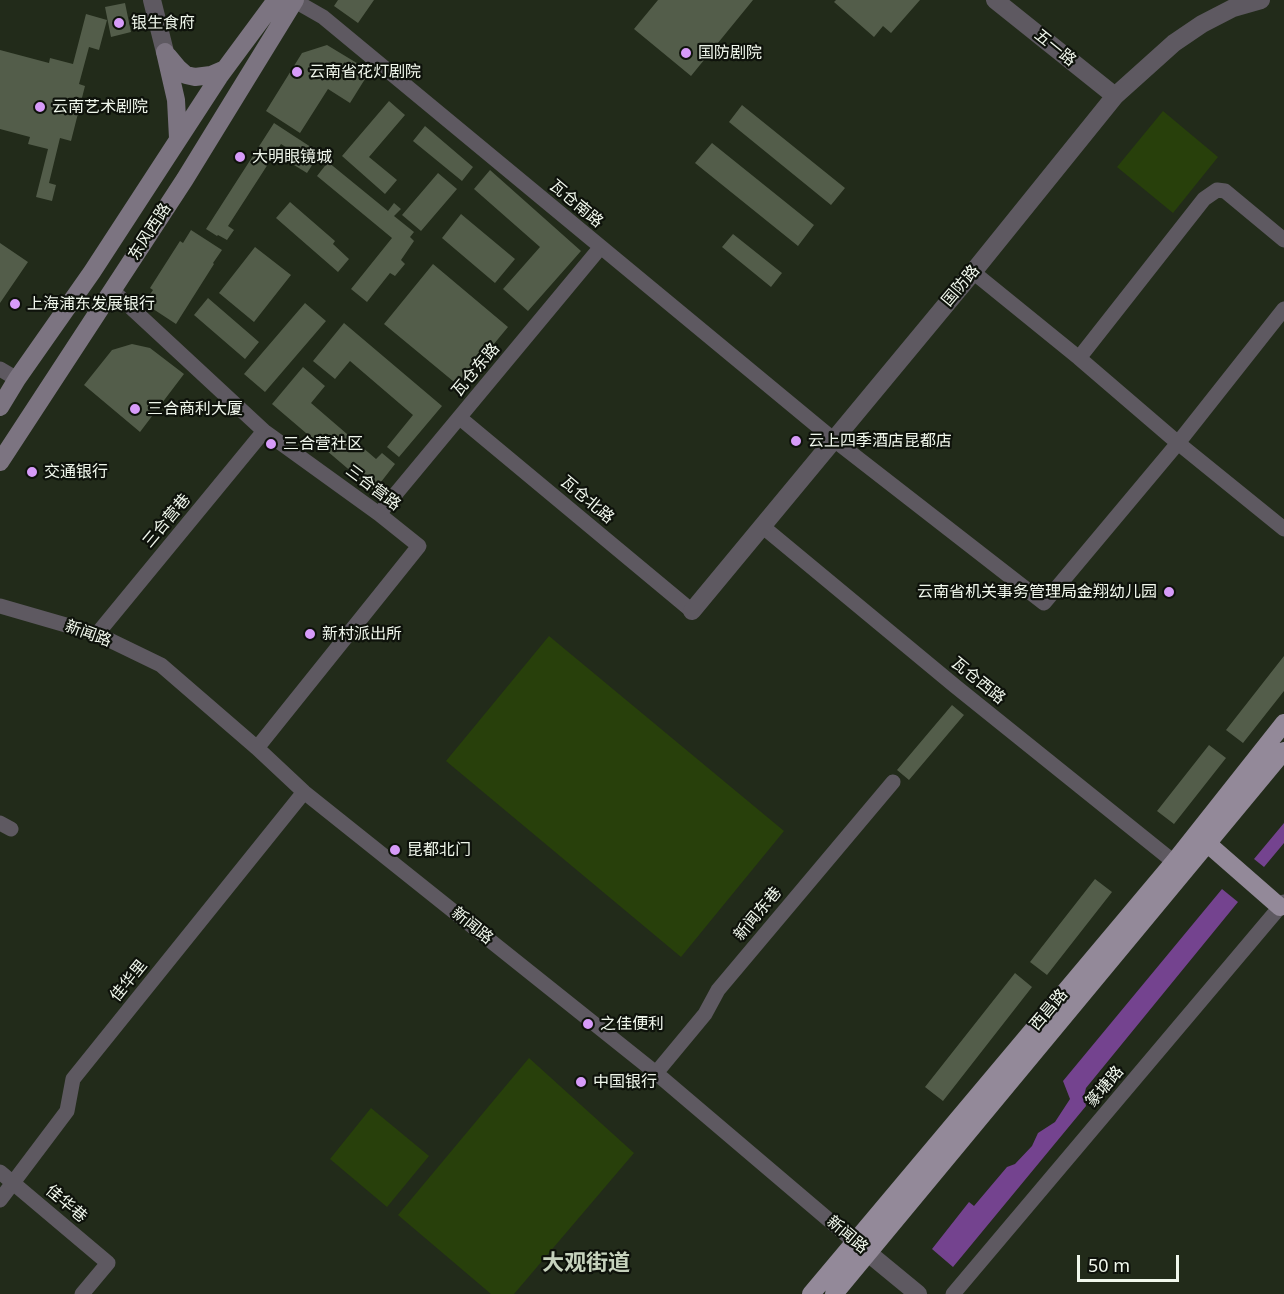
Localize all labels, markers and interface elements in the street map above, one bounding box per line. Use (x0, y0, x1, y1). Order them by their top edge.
place label: 银生食府 (131, 13, 195, 33)
marker: 银生食府 (112, 16, 126, 30)
street label: 五一路 (1030, 25, 1080, 71)
place label: 国防剧院 (698, 43, 762, 63)
marker: 国防剧院 (679, 46, 693, 60)
place label: 云南省花灯剧院 (309, 62, 421, 82)
marker: 云南省花灯剧院 (290, 65, 304, 79)
place label: 云南艺术剧院 (52, 97, 148, 117)
marker: 云南艺术剧院 (33, 100, 47, 114)
place label: 大明眼镜城 (252, 147, 332, 167)
marker: 大明眼镜城 (233, 150, 247, 164)
street label: 瓦仓南路 (545, 176, 607, 232)
street label: 东风西路 (125, 200, 175, 264)
street label: 国防路 (938, 261, 984, 311)
place label: 上海浦东发展银行 (27, 294, 155, 314)
marker: 上海浦东发展银行 (8, 297, 22, 311)
street label: 瓦仓东路 (448, 339, 504, 401)
place label: 三合商利大厦 (147, 399, 243, 419)
marker: 三合商利大厦 (128, 402, 142, 416)
place label: 云上四季酒店昆都店 (808, 431, 952, 451)
place label: 三合营社区 (283, 434, 363, 454)
marker: 云上四季酒店昆都店 (789, 434, 803, 448)
marker: 三合营社区 (264, 437, 278, 451)
street label: 三合营路 (342, 461, 404, 515)
place label: 交通银行 (44, 462, 108, 482)
marker: 交通银行 (25, 465, 39, 479)
street label: 瓦仓北路 (556, 472, 618, 528)
street label: 三合营巷 (139, 490, 195, 552)
place label: 云南省机关事务管理局金翔幼儿园 (917, 582, 1157, 602)
marker: 云南省机关事务管理局金翔幼儿园 (1162, 585, 1176, 599)
street label: 新闻路 (62, 617, 114, 651)
place label: 新村派出所 (322, 624, 402, 644)
marker: 新村派出所 (303, 627, 317, 641)
street label: 瓦仓西路 (947, 653, 1009, 709)
place label: 昆都北门 (407, 840, 471, 860)
marker: 昆都北门 (388, 843, 402, 857)
street label: 新闻东巷 (730, 883, 786, 945)
street label: 新闻路 (447, 903, 497, 949)
street label: 佳华里 (106, 956, 152, 1006)
street label: 西昌路 (1026, 985, 1072, 1035)
place label: 之佳便利 (600, 1014, 664, 1034)
marker: 之佳便利 (581, 1017, 595, 1031)
street label: 篆塘路 (1082, 1062, 1128, 1112)
place label: 中国银行 (593, 1072, 657, 1092)
marker: 中国银行 (574, 1075, 588, 1089)
street label: 佳华巷 (41, 1181, 91, 1227)
street label: 新闻路 (822, 1212, 872, 1258)
scale bar (1080, 1243, 1182, 1281)
district label: 大观街道 (542, 1251, 630, 1277)
text: 50 m (1088, 1253, 1130, 1277)

